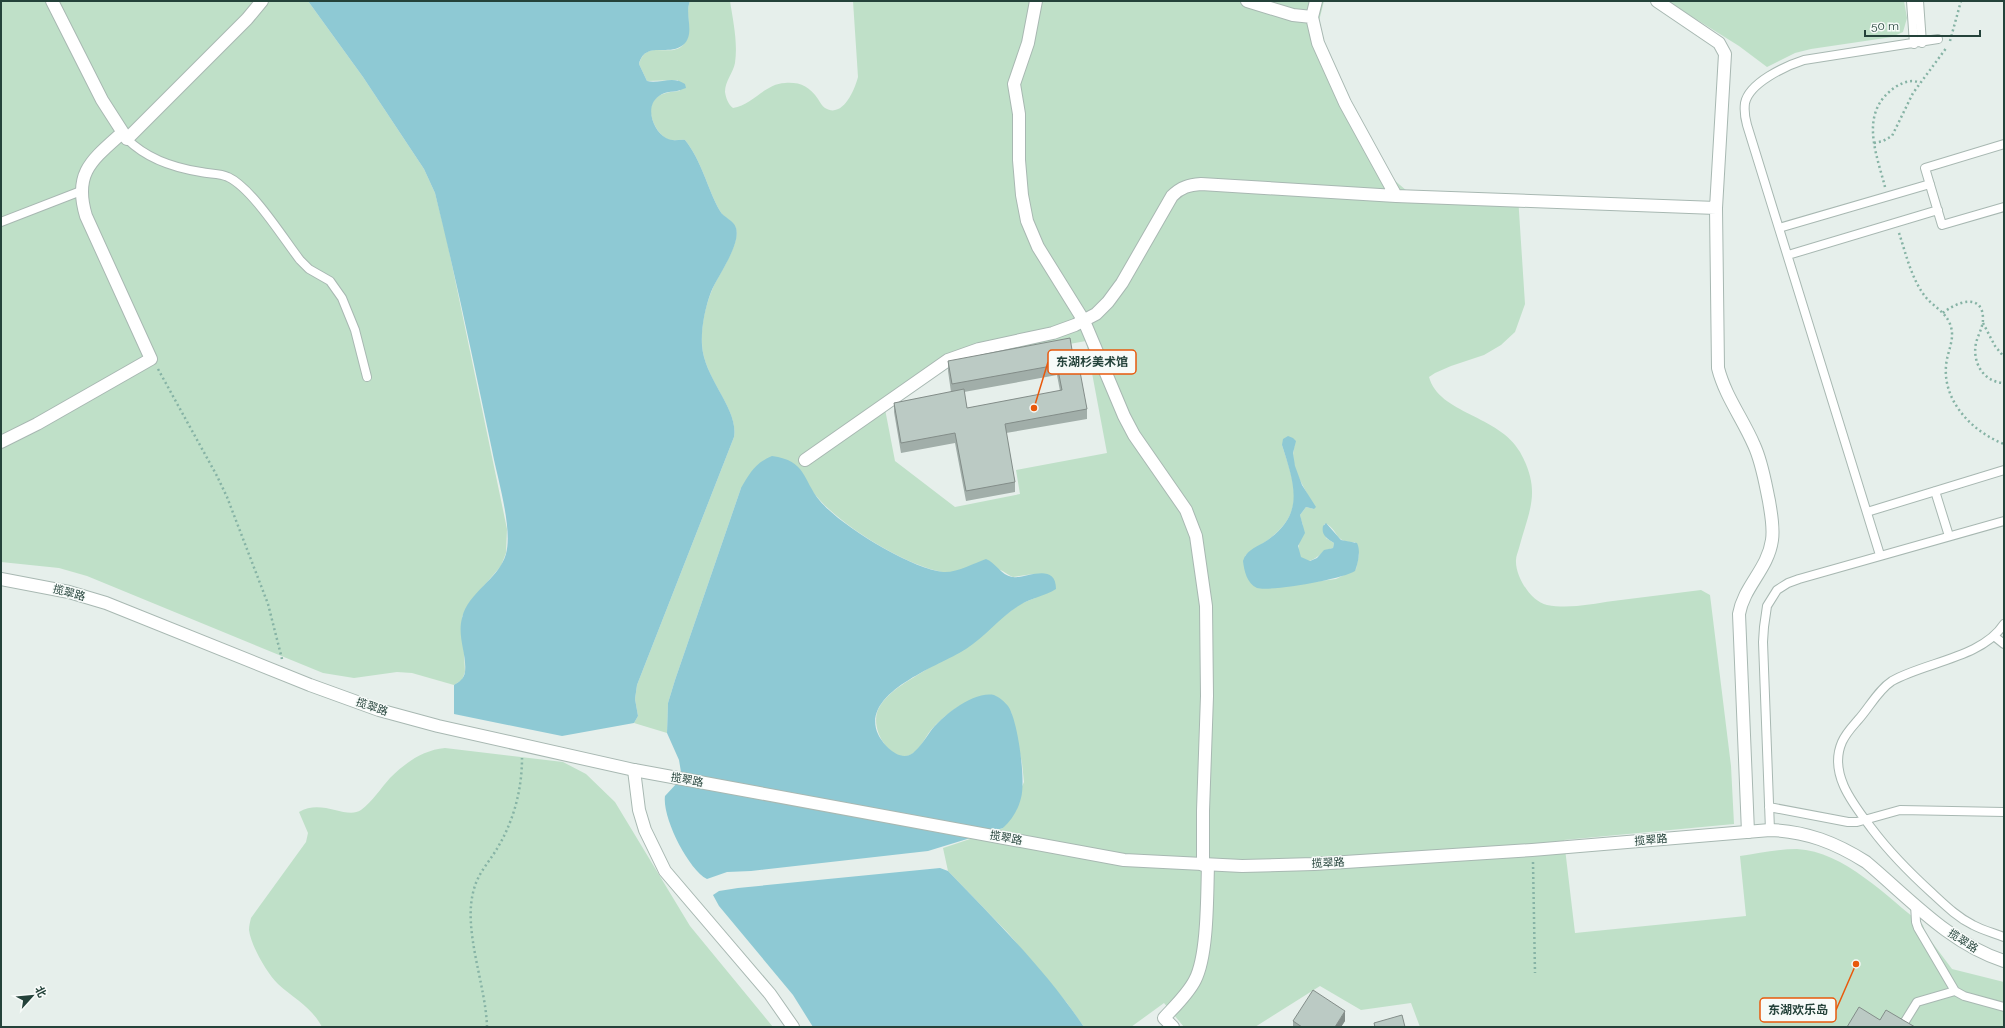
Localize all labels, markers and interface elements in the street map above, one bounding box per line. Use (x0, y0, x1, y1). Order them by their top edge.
scale bar (1865, 12, 1980, 38)
text: 50 m (1871, 19, 1899, 33)
callout: 东湖杉美术馆 (1048, 350, 1136, 374)
text: 东湖杉美术馆 (1056, 355, 1128, 369)
street label: 揽翠路 (51, 582, 87, 604)
street label: 揽翠路 (354, 695, 390, 719)
street label: 揽翠路 (670, 771, 704, 789)
street label: 揽翠路 (989, 829, 1023, 847)
street label: 揽翠路 (1634, 832, 1668, 848)
street label: 揽翠路 (1311, 856, 1345, 870)
street label: 揽翠路 (1946, 927, 1980, 955)
north arrow (12, 976, 52, 1016)
text: 北 (32, 984, 49, 1000)
callout: 东湖欢乐岛 (1760, 998, 1836, 1022)
text: 东湖欢乐岛 (1768, 1003, 1828, 1017)

